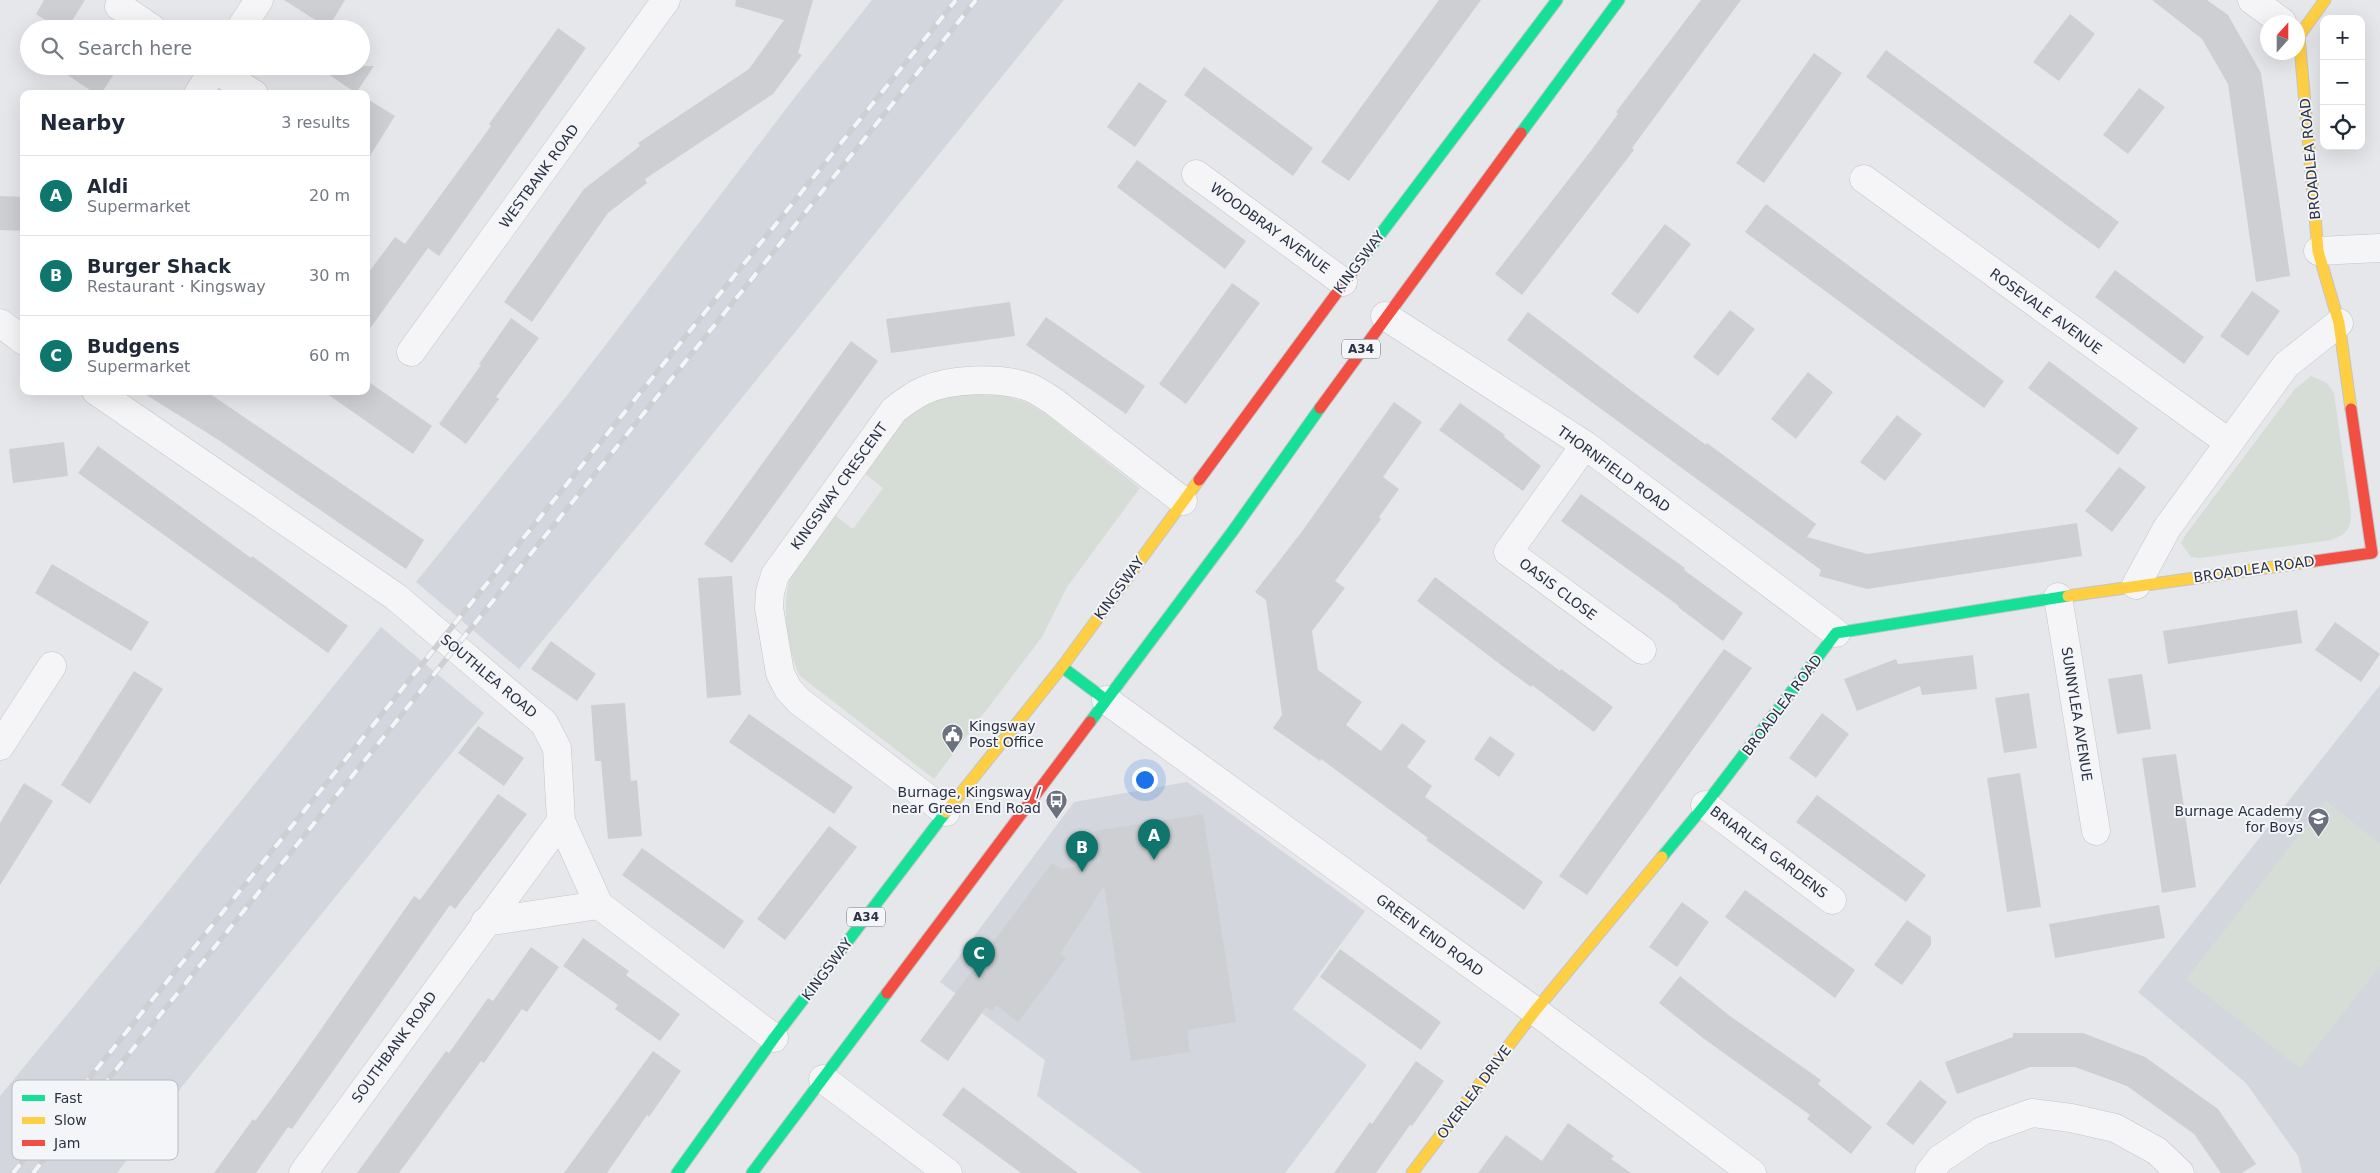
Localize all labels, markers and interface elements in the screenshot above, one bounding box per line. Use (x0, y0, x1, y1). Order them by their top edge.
north arrow (2260, 15, 2305, 60)
map controls (2320, 15, 2365, 150)
button: + (2320, 15, 2365, 60)
search box (20, 20, 370, 75)
icon: search (38, 34, 66, 62)
text: Search here (78, 37, 192, 59)
button: − (2320, 60, 2365, 105)
street label: BROADLEA ROAD (2297, 98, 2323, 220)
button: locate (2320, 105, 2365, 150)
text: Nearby (40, 111, 125, 135)
text: 3 results (281, 113, 350, 132)
street label: WESTBANK ROAD (496, 121, 582, 231)
text: Aldi (87, 175, 128, 197)
street label: WOODBRAY AVENUE (1207, 179, 1333, 277)
text: A (50, 186, 62, 205)
text: 20 m (309, 186, 350, 205)
text: Supermarket (87, 197, 190, 216)
street label: KINGSWAY (1330, 227, 1388, 296)
text: Burger Shack (87, 255, 231, 277)
street label: ROSEVALE AVENUE (1987, 265, 2105, 357)
text: B (50, 266, 62, 285)
text: 30 m (309, 266, 350, 285)
text: Restaurant · Kingsway (87, 277, 266, 296)
text: Budgens (87, 335, 180, 357)
road number: A34 (1342, 339, 1380, 358)
text: C (50, 346, 62, 365)
text: 60 m (309, 346, 350, 365)
text: Supermarket (87, 357, 190, 376)
street label: KINGSWAY CRESCENT (788, 419, 891, 553)
street label: THORNFIELD ROAD (1554, 422, 1673, 515)
street label: KINGSWAY (1091, 553, 1147, 622)
street label: BROADLEA ROAD (2192, 553, 2316, 585)
street label: OASIS CLOSE (1516, 555, 1600, 623)
street label: SOUTHLEA ROAD (438, 631, 540, 721)
street label: SUNNYLEA AVENUE (2058, 646, 2096, 782)
street label: BROADLEA ROAD (1739, 651, 1825, 759)
place label: Kingsway Post Office (969, 718, 1044, 750)
public building icon: Kingsway Post Office (941, 722, 965, 753)
your location (1132, 767, 1158, 793)
place label: Burnage, Kingsway / near Green End Road (892, 784, 1041, 816)
bus stop icon: Burnage, Kingsway / near Green End Road (1045, 788, 1069, 819)
street label: BRIARLEA GARDENS (1707, 803, 1831, 901)
place label: Burnage Academy for Boys (2175, 803, 2303, 835)
school or university icon: Burnage Academy for Boys (2307, 807, 2331, 838)
pin: A (1138, 819, 1170, 860)
pin: B (1066, 831, 1098, 872)
street label: GREEN END ROAD (1373, 891, 1487, 979)
road number: A34 (847, 908, 885, 926)
street label: KINGSWAY (798, 934, 856, 1003)
pin: C (963, 937, 995, 978)
street label: SOUTHBANK ROAD (348, 988, 440, 1106)
street label: OVERLEA DRIVE (1434, 1042, 1514, 1142)
legend (12, 1080, 178, 1160)
text: Fast (54, 1090, 83, 1106)
text: Slow (54, 1112, 87, 1128)
text: Jam (53, 1135, 80, 1151)

